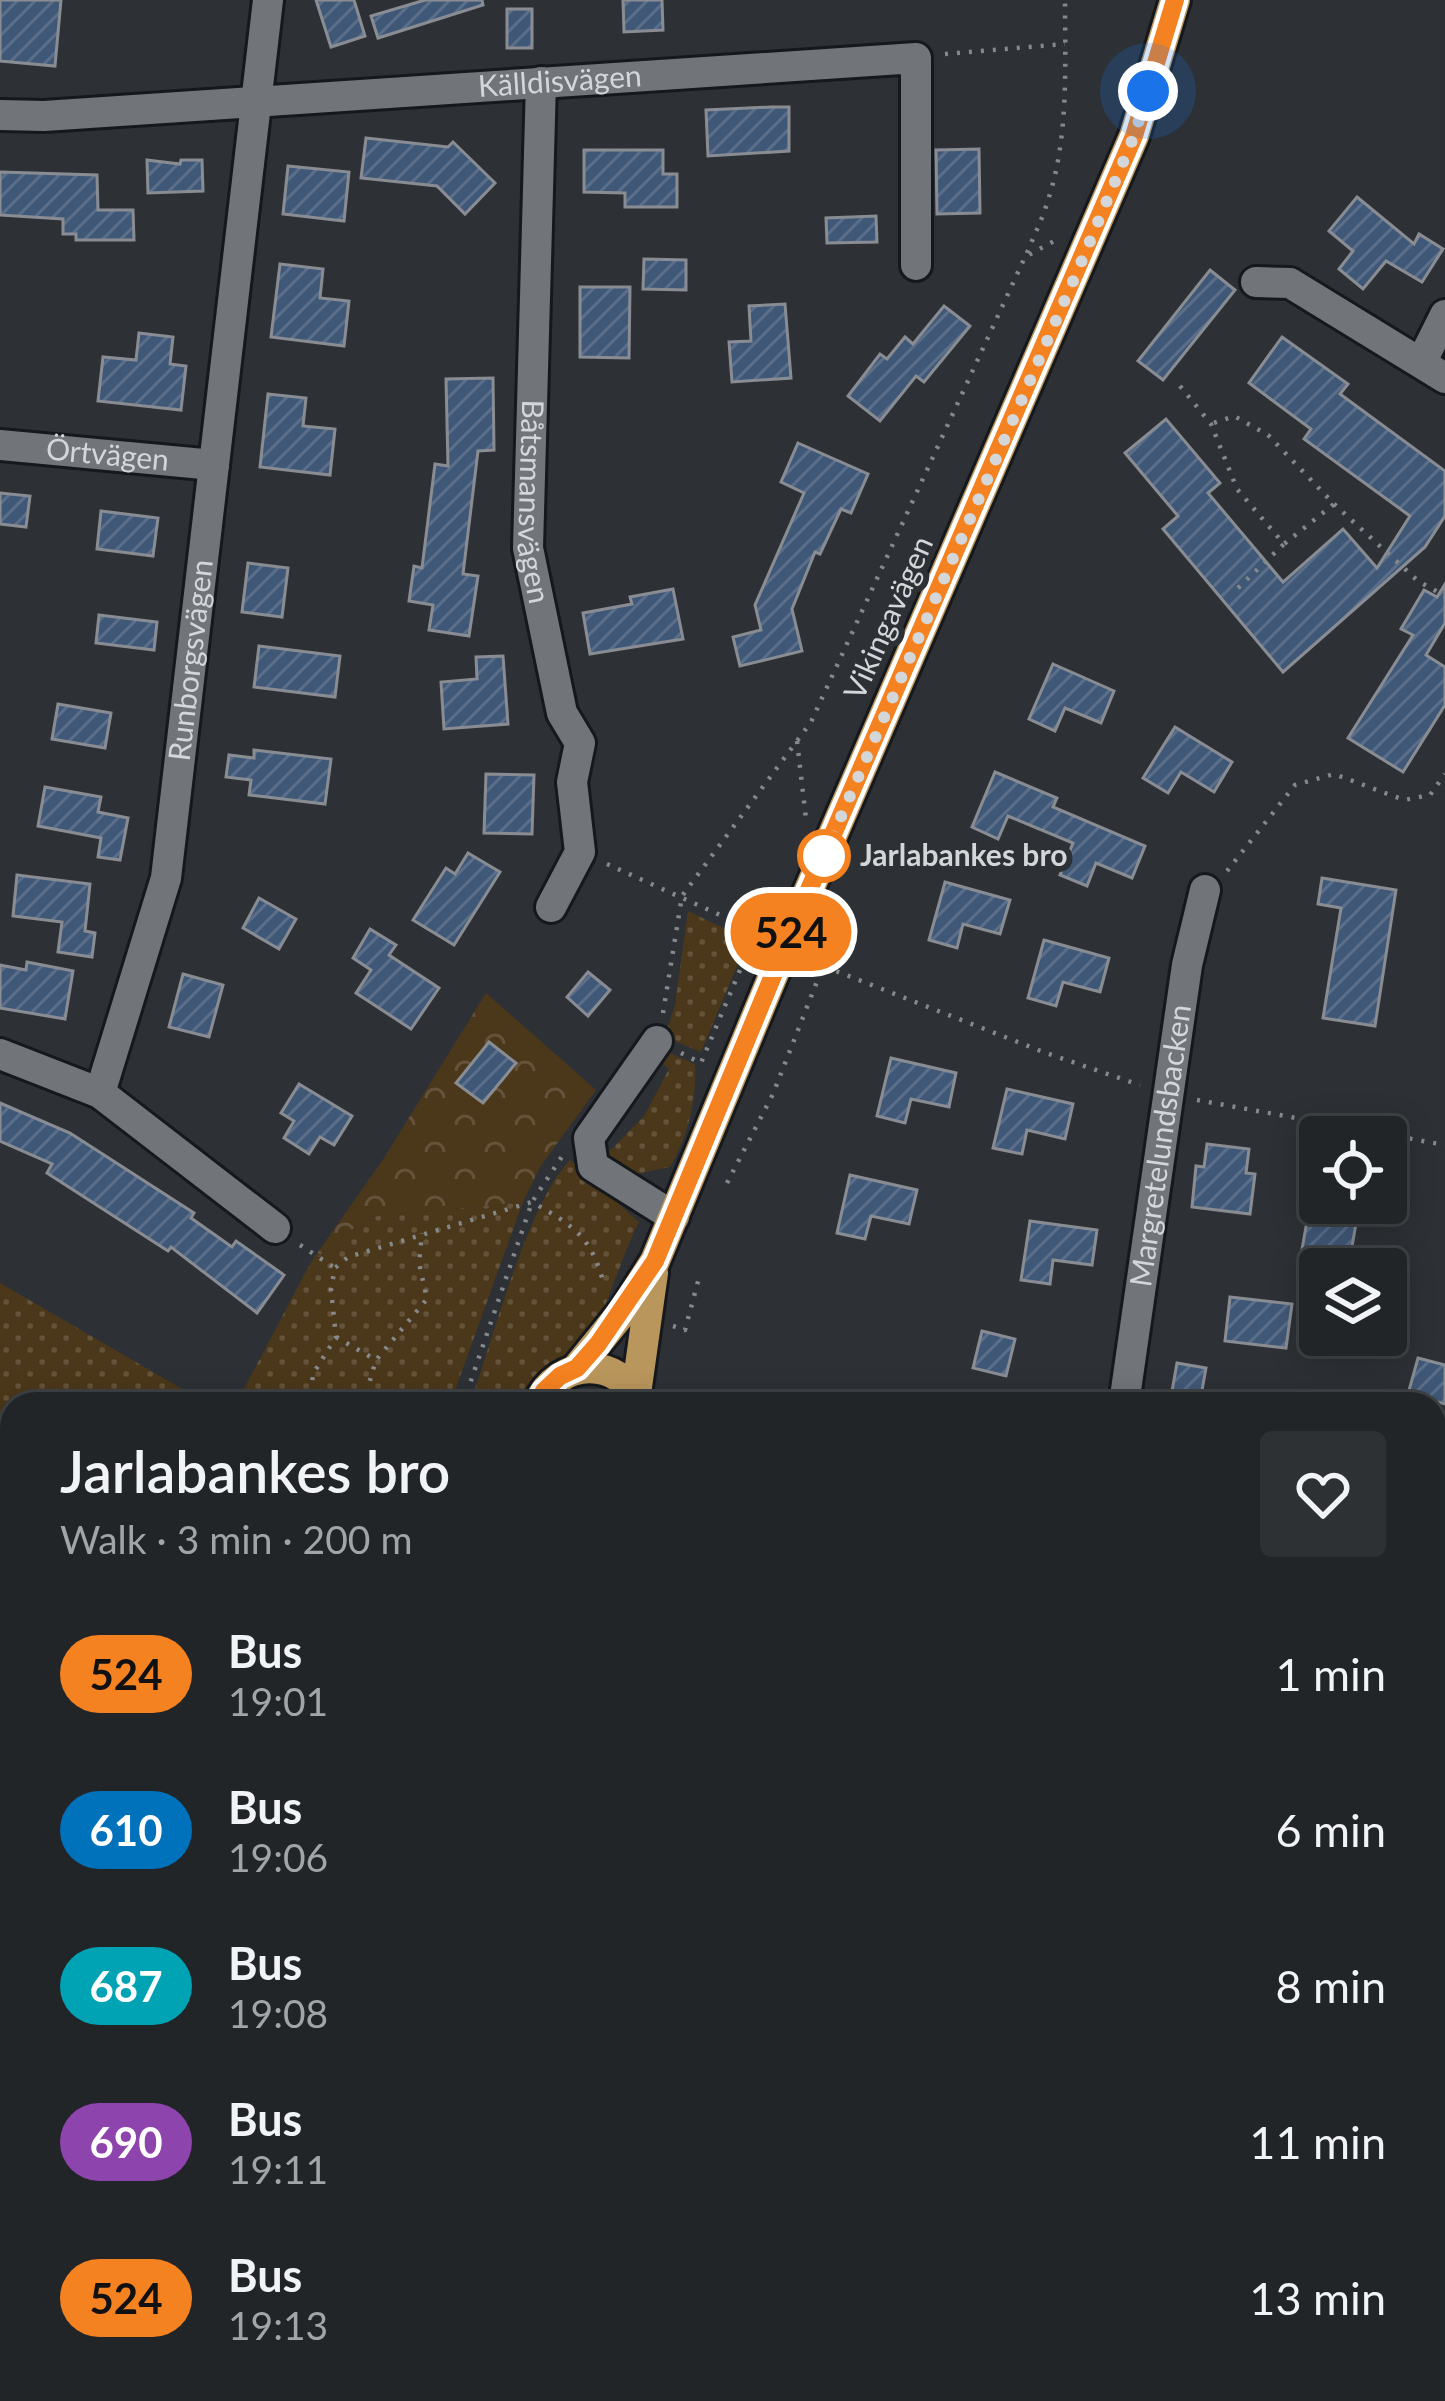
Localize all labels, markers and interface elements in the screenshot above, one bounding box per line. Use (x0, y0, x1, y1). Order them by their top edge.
street label: Källdisvägen (477, 56, 643, 103)
your location (1118, 61, 1178, 121)
street label: Båtsmansvägen (511, 399, 559, 606)
street label: Örtvägen (45, 429, 171, 477)
street label: Vikingavägen (835, 530, 939, 704)
street label: Runborgsvägen (160, 557, 219, 763)
marker: Jarlabankes bro (799, 831, 849, 881)
place label: Jarlabankes bro (860, 836, 1067, 872)
line badge: 524 (722, 893, 860, 971)
text: 524 (754, 907, 828, 957)
street label: Margretelundsbacken (1121, 1002, 1197, 1289)
map controls (1299, 1116, 1407, 1356)
button: locate (1299, 1116, 1407, 1224)
button: layers (1299, 1248, 1407, 1356)
button: heart (1260, 1431, 1386, 1557)
text: Jarlabankes bro (60, 1437, 450, 1505)
text: Walk · 3 min · 200 m (60, 1516, 413, 1562)
text: Bus (228, 1624, 302, 1678)
text: 1 min (1275, 1647, 1386, 1701)
text: 524 (89, 1649, 163, 1699)
text: 19:01 (228, 1678, 328, 1724)
text: Bus (228, 1780, 302, 1834)
text: 6 min (1275, 1803, 1386, 1857)
text: 610 (89, 1805, 163, 1855)
text: 19:06 (228, 1834, 328, 1880)
text: Bus (228, 1936, 302, 1990)
text: 8 min (1275, 1959, 1386, 2013)
text: 687 (89, 1961, 163, 2011)
text: 19:08 (228, 1990, 328, 2036)
text: Bus (228, 2092, 302, 2146)
text: 11 min (1249, 2115, 1386, 2169)
text: 690 (89, 2117, 163, 2167)
text: 19:11 (228, 2146, 328, 2192)
text: Bus (228, 2248, 302, 2302)
text: 13 min (1249, 2271, 1386, 2325)
text: 524 (89, 2273, 163, 2323)
text: 19:13 (228, 2302, 328, 2348)

